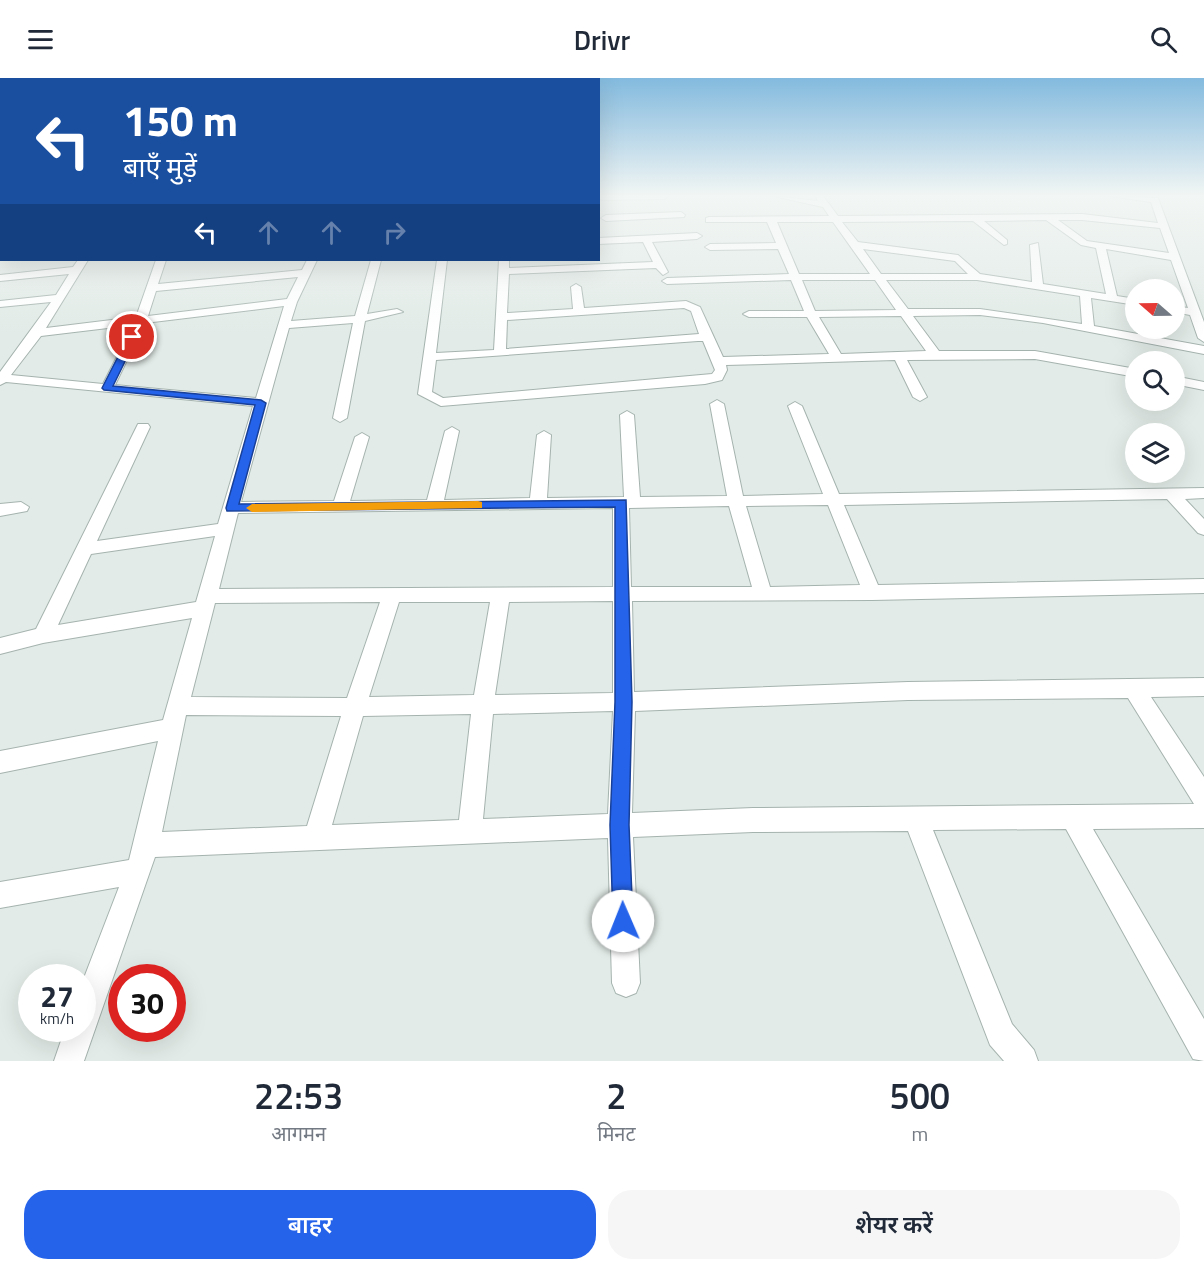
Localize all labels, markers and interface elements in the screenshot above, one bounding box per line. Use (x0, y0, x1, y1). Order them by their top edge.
text: Drivr (574, 19, 630, 60)
icon: menu (24, 23, 57, 56)
icon: search (1147, 23, 1180, 56)
text: 150 m (123, 88, 238, 152)
icon: left (24, 102, 102, 180)
text: बाएँ मुड़ें (123, 146, 197, 187)
icon: left (189, 216, 222, 249)
icon: ahead (252, 216, 285, 249)
icon: ahead (315, 216, 348, 249)
icon: right (378, 216, 411, 249)
north arrow (1125, 279, 1185, 339)
map controls (1125, 279, 1185, 483)
pin (106, 311, 157, 362)
icon: arrive (115, 320, 148, 353)
button: search (1125, 351, 1185, 411)
button: layers (1125, 423, 1185, 483)
position arrow (591, 889, 655, 953)
speed limit sign: 30 (108, 964, 186, 1042)
text: 27 (40, 973, 74, 1019)
text: km/h (40, 1007, 74, 1030)
text: 22:53 (254, 1068, 343, 1123)
text: 2 (606, 1068, 626, 1123)
text: 500 (890, 1068, 950, 1123)
text: आगमन (271, 1118, 326, 1149)
text: मिनट (597, 1118, 636, 1149)
text: m (911, 1118, 928, 1149)
button: बाहर (24, 1190, 596, 1259)
button: शेयर करें (608, 1190, 1180, 1259)

